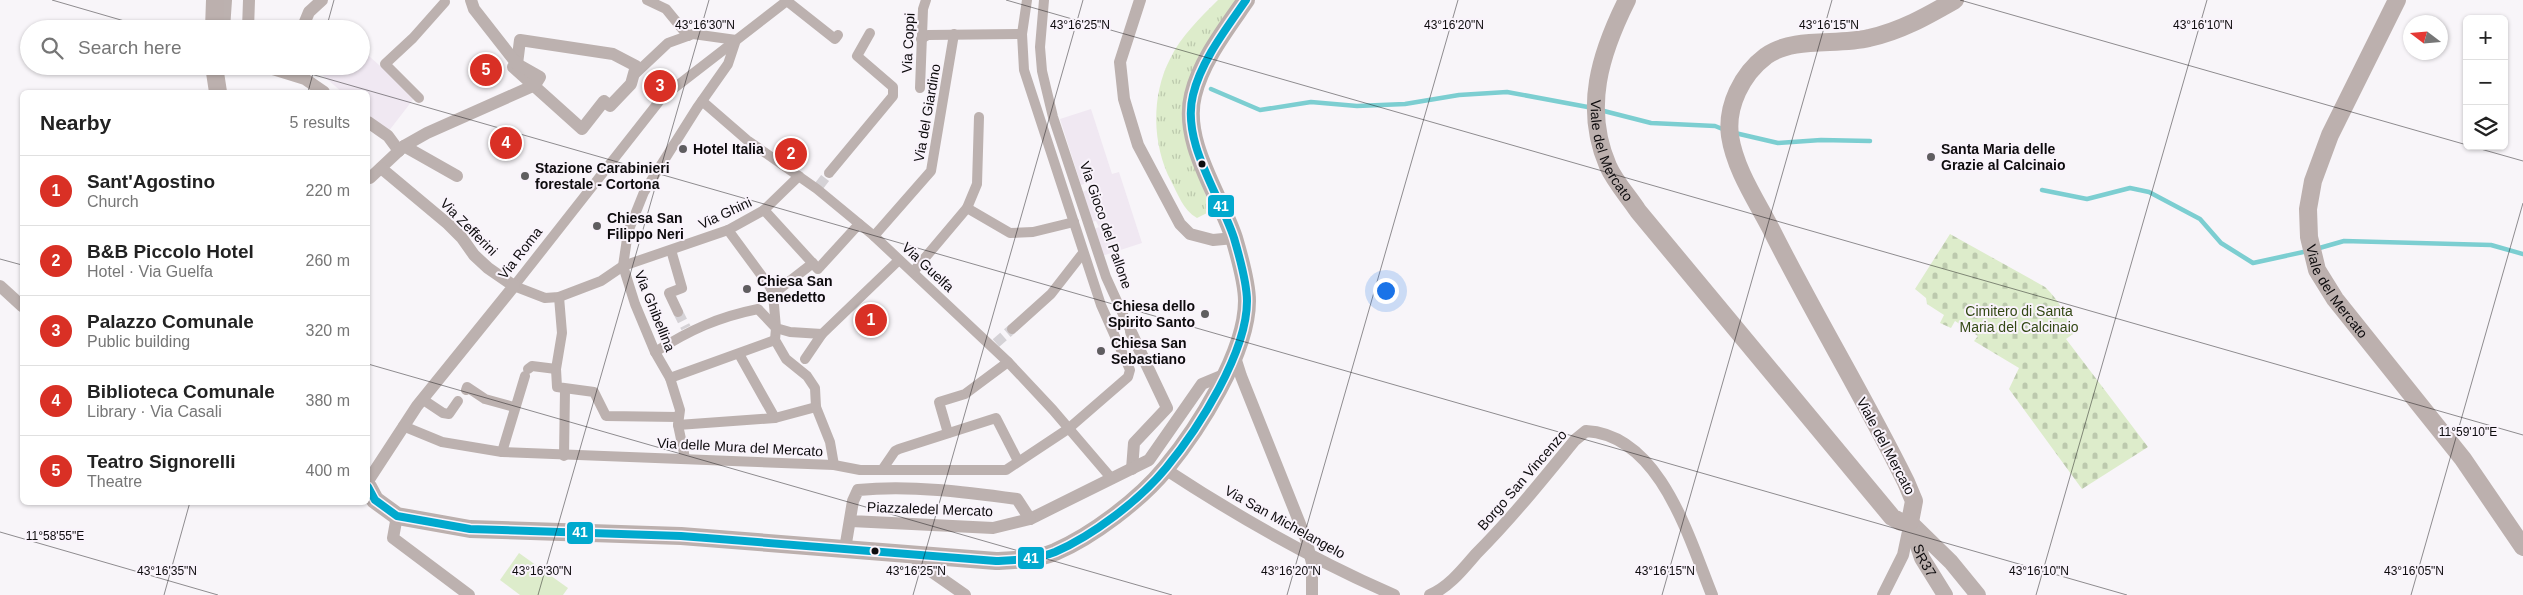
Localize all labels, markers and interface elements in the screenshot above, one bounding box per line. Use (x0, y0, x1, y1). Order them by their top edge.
street label: Via Coppi (898, 12, 918, 74)
north arrow (2403, 15, 2448, 60)
map controls (2463, 15, 2508, 150)
button: + (2463, 15, 2508, 60)
text: 43°16'30"N (675, 18, 735, 32)
text: 43°16'25"N (1050, 18, 1110, 32)
text: 43°16'20"N (1424, 18, 1484, 32)
text: 43°16'15"N (1799, 18, 1859, 32)
text: 43°16'10"N (2173, 18, 2233, 32)
search box (20, 20, 370, 75)
icon: search (38, 34, 66, 62)
text: Search here (78, 37, 182, 58)
pin: 5 (470, 51, 502, 89)
button: − (2463, 60, 2508, 105)
street label: Via del Giardino (910, 62, 944, 163)
pin: 3 (644, 67, 676, 105)
street label: Viale del Mercato (1588, 99, 1636, 204)
button: layers (2463, 105, 2508, 150)
text: Nearby (40, 111, 111, 134)
text: 5 results (290, 114, 350, 131)
pin: 4 (490, 124, 522, 162)
pin: 2 (775, 135, 807, 173)
place label: Hotel Italia (693, 141, 764, 157)
place label: Santa Maria delle Grazie al Calcinaio (1941, 141, 2066, 173)
marker: Hotel Italia (677, 143, 689, 155)
marker: Santa Maria delle Grazie al Calcinaio (1925, 151, 1937, 163)
street label: Via Gioco del Pallone (1077, 159, 1135, 291)
unlabelled marker (1197, 159, 1207, 169)
place label: Stazione Carabinieri forestale - Cortona (535, 160, 670, 192)
marker: Stazione Carabinieri forestale - Cortona (519, 170, 531, 182)
text: Sant'Agostino (87, 171, 215, 192)
text: 1 (52, 182, 60, 199)
text: 220 m (306, 182, 350, 199)
text: Church (87, 193, 139, 210)
street label: Via Ghini (696, 194, 754, 232)
line badge: 41 (1207, 194, 1235, 218)
street label: Via Zefferini (437, 195, 501, 259)
text: 41 (1213, 198, 1229, 214)
place label: Chiesa San Filippo Neri (607, 210, 684, 242)
marker: Chiesa San Filippo Neri (591, 220, 603, 232)
street label: Via Roma (495, 224, 545, 282)
street label: Via Guelfa (899, 239, 957, 295)
text: B&B Piccolo Hotel (87, 241, 254, 262)
street label: Viale del Mercato (2303, 243, 2371, 341)
text: 2 (52, 252, 60, 269)
text: 260 m (306, 252, 350, 269)
text: Hotel · Via Guelfa (87, 263, 213, 280)
street label: Via Ghibellina (631, 268, 679, 354)
place label: Chiesa San Benedetto (757, 273, 832, 305)
your location (1373, 278, 1399, 304)
marker: Chiesa San Benedetto (741, 283, 753, 295)
place label: Chiesa dello Spirito Santo (1108, 298, 1195, 330)
pin: 1 (855, 301, 887, 339)
park label: Cimitero di Santa Maria del Calcinaio (1959, 303, 2079, 335)
marker: Chiesa dello Spirito Santo (1199, 308, 1211, 320)
text: Palazzo Comunale (87, 311, 254, 332)
text: 3 (52, 322, 60, 339)
text: 320 m (306, 322, 350, 339)
text: Public building (87, 333, 190, 350)
place label: Chiesa San Sebastiano (1111, 335, 1186, 367)
marker: Chiesa San Sebastiano (1095, 345, 1107, 357)
text: Biblioteca Comunale (87, 381, 275, 402)
text: 4 (52, 392, 60, 409)
text: 380 m (306, 392, 350, 409)
street label: Viale del Mercato (1854, 395, 1918, 498)
text: Library · Via Casali (87, 403, 222, 420)
text: 11°59'10"E (2439, 425, 2497, 439)
street label: Borgo San Vincenzo (1474, 427, 1570, 533)
street label: Via delle Mura del Mercato (657, 435, 824, 459)
text: Teatro Signorelli (87, 451, 236, 472)
text: 5 (52, 462, 60, 479)
text: 400 m (306, 462, 350, 479)
text: Theatre (87, 473, 142, 490)
street label: Via San Michelangelo (1222, 482, 1348, 562)
street label: Piazzaledel Mercato (867, 499, 993, 519)
line badge: 41 (566, 521, 594, 545)
text: 41 (572, 524, 588, 540)
text: 11°58'55"E (26, 529, 84, 543)
street label: SR37 (1910, 542, 1940, 580)
unlabelled marker (870, 546, 880, 556)
line badge: 41 (1017, 546, 1045, 570)
text: 41 (1023, 550, 1039, 566)
text: 43°16'35"N (137, 564, 197, 578)
text: 43°16'30"N (512, 564, 572, 578)
text: 43°16'25"N (886, 564, 946, 578)
text: 43°16'20"N (1261, 564, 1321, 578)
text: 43°16'15"N (1635, 564, 1695, 578)
text: 43°16'10"N (2009, 564, 2069, 578)
text: 43°16'05"N (2384, 564, 2444, 578)

